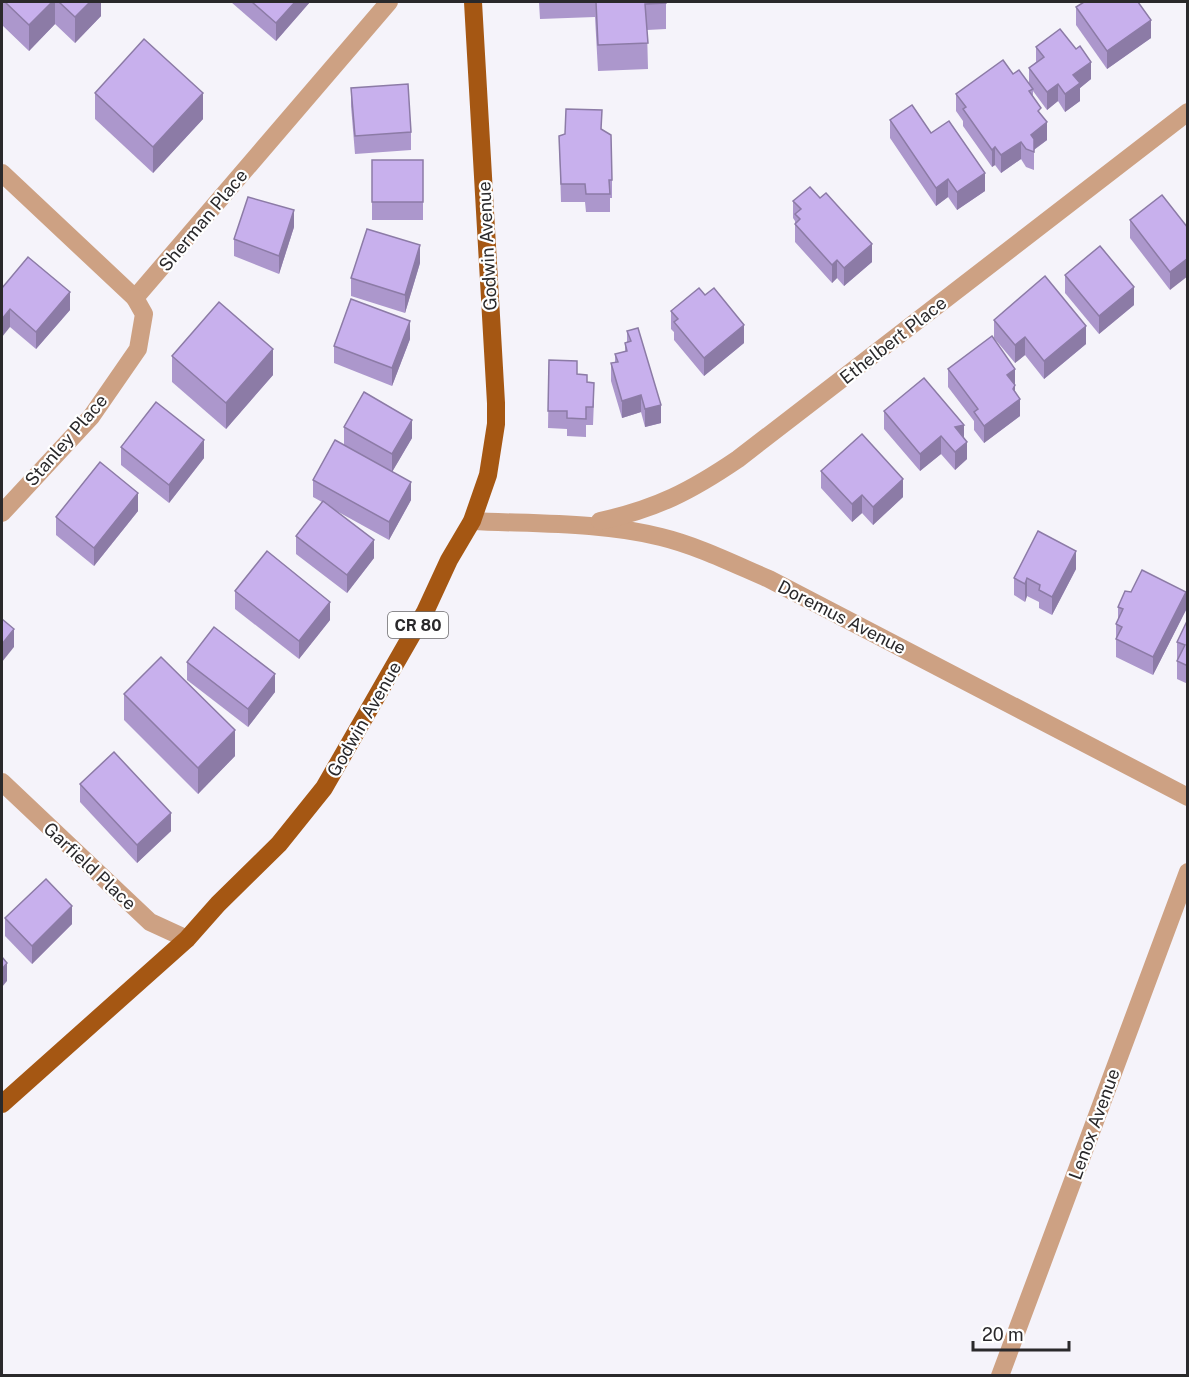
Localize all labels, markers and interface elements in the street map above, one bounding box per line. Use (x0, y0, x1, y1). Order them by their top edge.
street label: Sherman Place (154, 165, 252, 275)
street label: Godwin Avenue (473, 181, 501, 311)
street label: Ethelbert Place (836, 292, 950, 388)
street label: Stanley Place (20, 390, 112, 490)
street label: Doremus Avenue (774, 576, 910, 658)
road number: CR 80 (388, 612, 448, 638)
street label: Godwin Avenue (323, 658, 405, 780)
street label: Garfield Place (40, 818, 140, 914)
street label: Lenox Avenue (1064, 1066, 1124, 1182)
scale bar (973, 1314, 1069, 1352)
text: 20 m (982, 1324, 1024, 1345)

